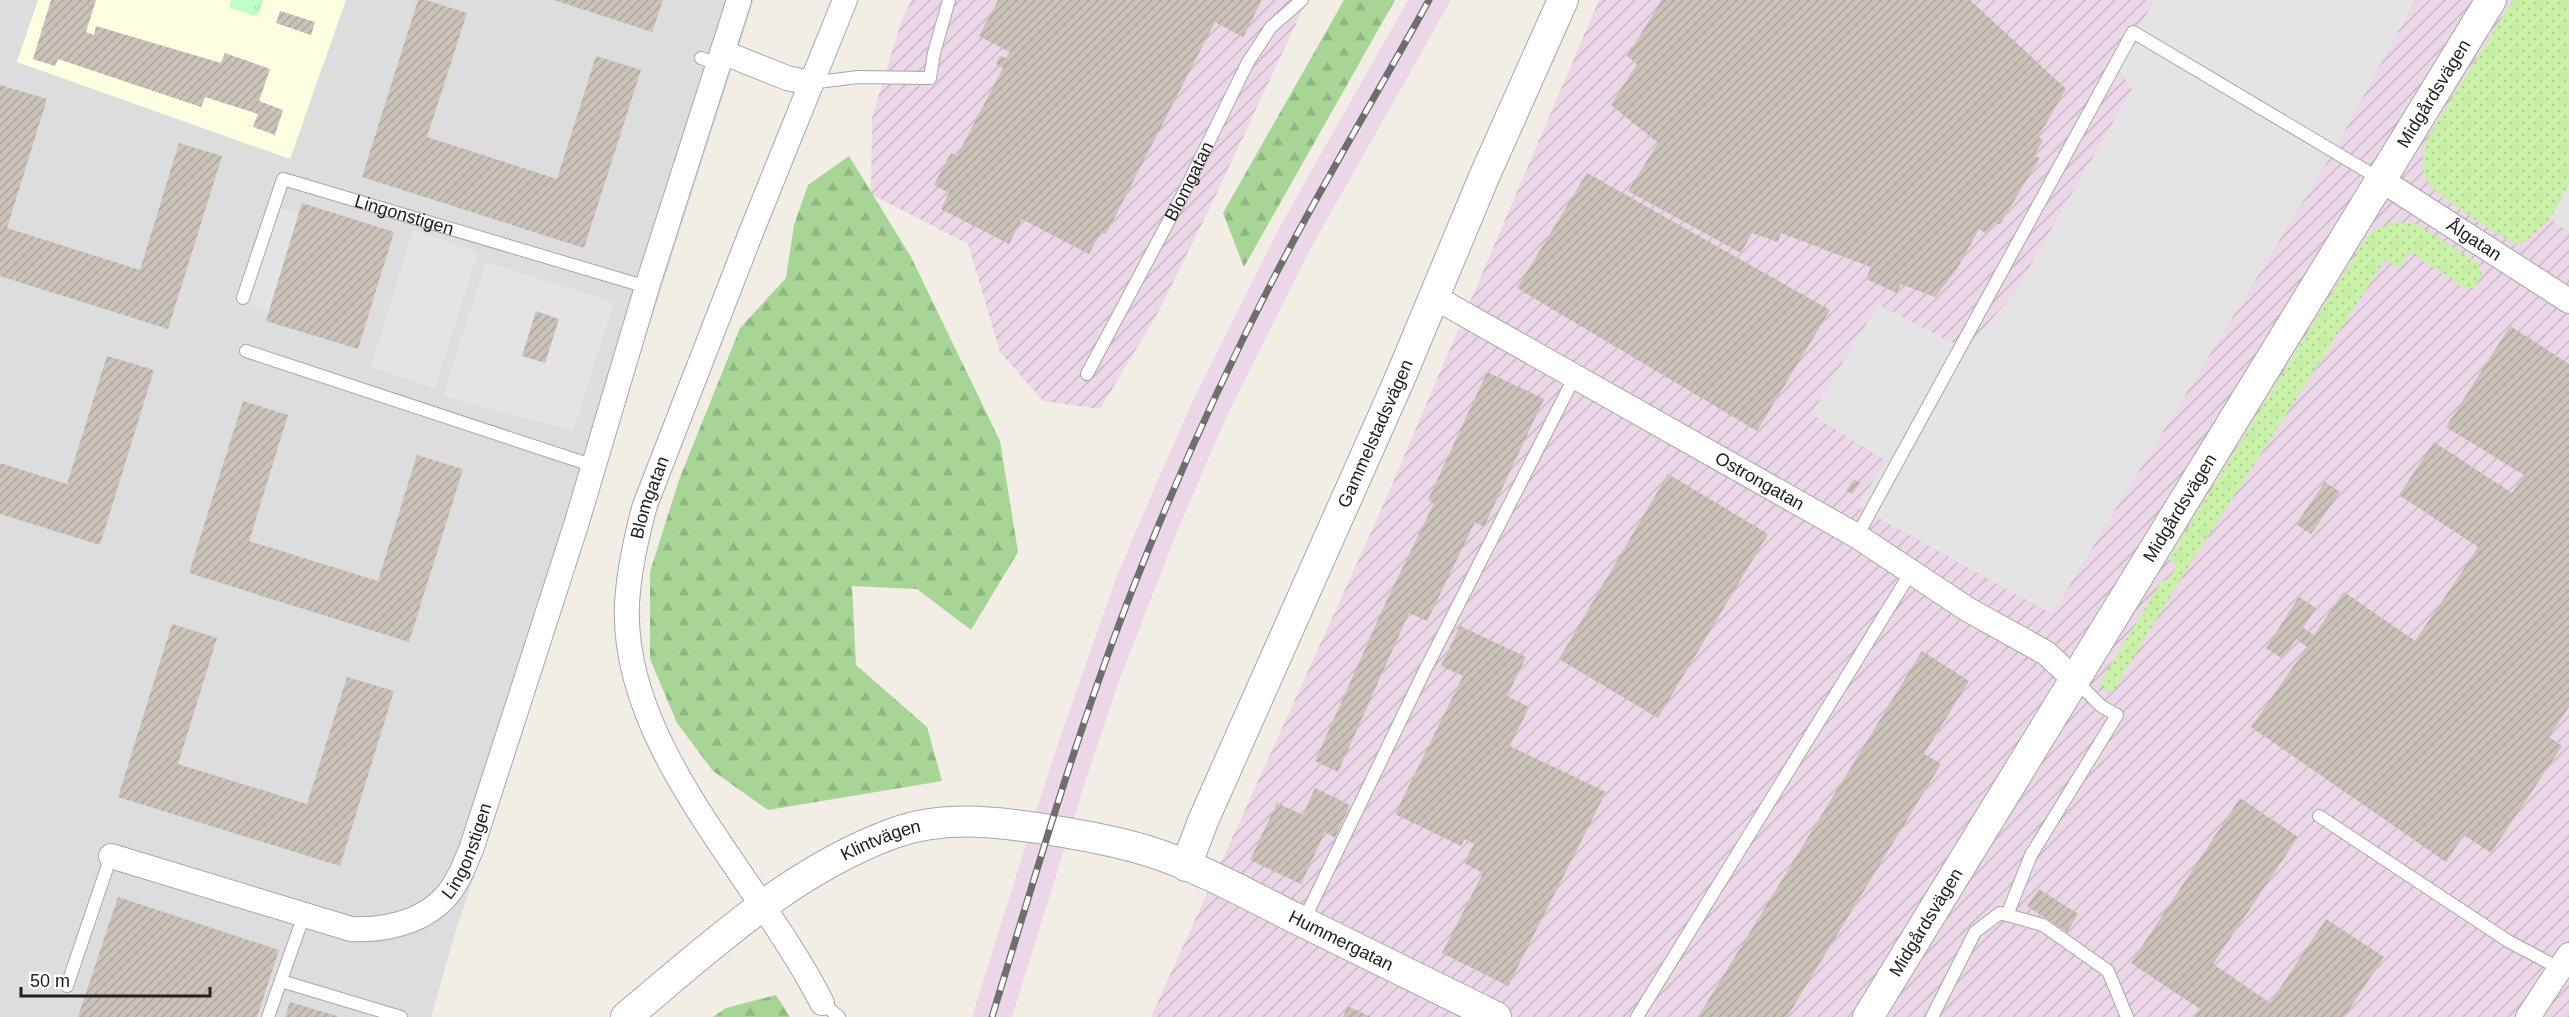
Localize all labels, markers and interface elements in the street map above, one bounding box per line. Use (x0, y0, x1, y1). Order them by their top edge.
street label: Midgårdsvägen (2393, 36, 2474, 151)
street label: Blomgatan (1161, 138, 1217, 224)
street label: Lingonstigen (352, 191, 456, 239)
street label: Ålgatan (2443, 215, 2505, 265)
street label: Gammelstadsvägen (1334, 357, 1417, 511)
street label: Ostrongatan (1712, 448, 1808, 514)
street label: Midgårdsvägen (2139, 450, 2221, 566)
street label: Blomgatan (627, 453, 673, 541)
street label: Lingonstigen (438, 801, 495, 903)
street label: Klintvägen (837, 816, 922, 865)
street label: Midgårdsvägen (1885, 865, 1967, 980)
street label: Hummergatan (1285, 906, 1397, 975)
scale bar (21, 960, 210, 998)
text: 50 m (30, 971, 70, 991)

